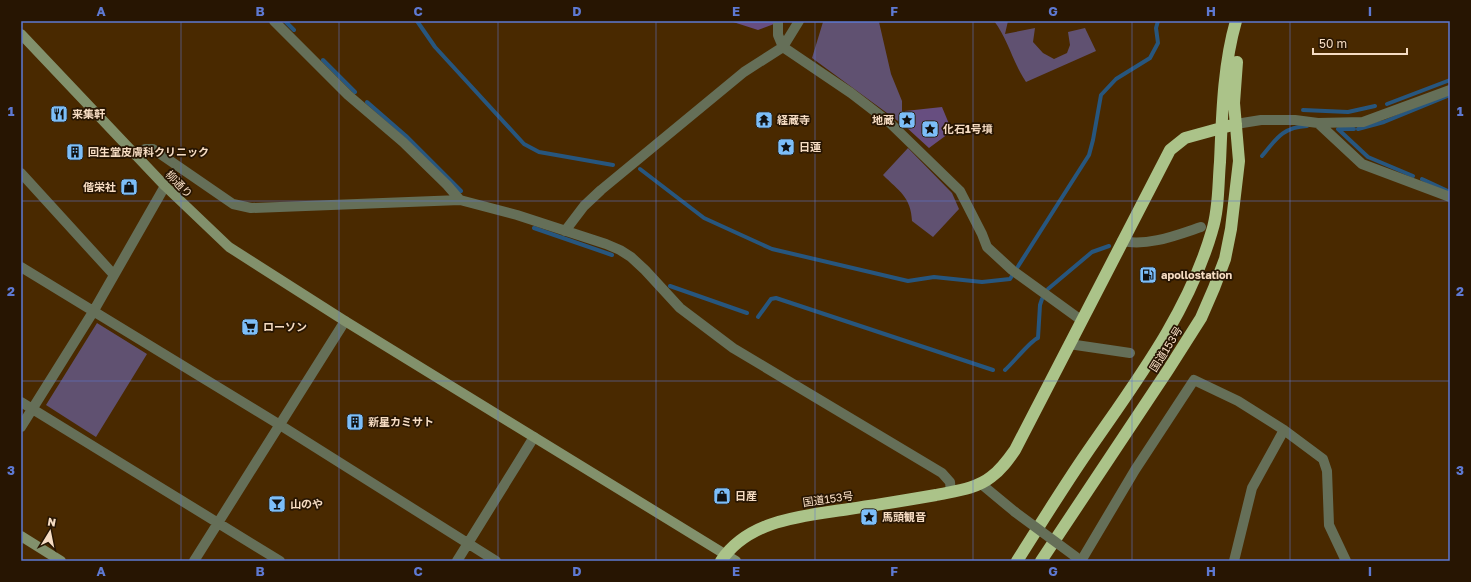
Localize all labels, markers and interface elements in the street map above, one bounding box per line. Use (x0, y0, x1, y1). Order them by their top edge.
text: A (96, 3, 106, 19)
text: B (255, 3, 265, 19)
text: C (413, 3, 423, 19)
text: D (572, 3, 582, 19)
text: E (732, 3, 740, 19)
text: F (890, 3, 898, 19)
text: G (1048, 3, 1058, 19)
text: H (1206, 3, 1216, 19)
text: I (1368, 3, 1372, 19)
scale bar (1313, 30, 1407, 56)
text: 50 m (1319, 36, 1347, 51)
text: 1 (8, 103, 15, 119)
text: 1 (1457, 103, 1464, 119)
restaurant icon: 来集軒 (49, 104, 69, 124)
place label: 来集軒 (72, 107, 105, 120)
temple icon: 経蔵寺 (754, 110, 774, 130)
place icon: 地蔵 (897, 110, 917, 130)
place label: 経蔵寺 (777, 113, 810, 126)
place label: 地蔵 (872, 113, 894, 126)
place icon: 化石1号墳 (920, 119, 940, 139)
place label: 化石1号墳 (943, 122, 993, 135)
place icon: 日蓮 (776, 137, 796, 157)
place label: 日蓮 (799, 140, 821, 153)
building icon: 回生堂皮膚科クリニック (65, 142, 85, 162)
place label: 回生堂皮膚科クリニック (88, 145, 209, 158)
street label: 柳通り (163, 167, 195, 200)
shop icon: 偕栄社 (119, 177, 139, 197)
place label: 偕栄社 (83, 180, 116, 193)
fuel station icon: apollostation (1138, 265, 1158, 285)
place label: apollostation (1161, 268, 1233, 281)
text: 2 (7, 283, 15, 299)
text: 2 (1456, 283, 1464, 299)
supermarket icon: ローソン (240, 317, 260, 337)
place label: ローソン (263, 320, 307, 333)
street label: 国道153号 (1147, 324, 1185, 374)
building icon: 新星カミサト (345, 412, 365, 432)
place label: 新星カミサト (368, 415, 434, 428)
text: 3 (7, 462, 15, 478)
text: 3 (1456, 462, 1464, 478)
shop icon: 日産 (712, 486, 732, 506)
place label: 日産 (735, 489, 757, 502)
street label: 国道153号 (802, 489, 854, 509)
bar icon: 山のや (267, 494, 287, 514)
place label: 山のや (290, 497, 323, 510)
place icon: 馬頭観音 (859, 507, 879, 527)
place label: 馬頭観音 (882, 510, 926, 523)
north arrow (30, 512, 70, 552)
text: N (47, 515, 57, 529)
text: A (96, 563, 106, 579)
text: B (255, 563, 265, 579)
text: C (413, 563, 423, 579)
text: D (572, 563, 582, 579)
text: E (732, 563, 740, 579)
text: F (890, 563, 898, 579)
text: G (1048, 563, 1058, 579)
text: H (1206, 563, 1216, 579)
text: I (1368, 563, 1372, 579)

